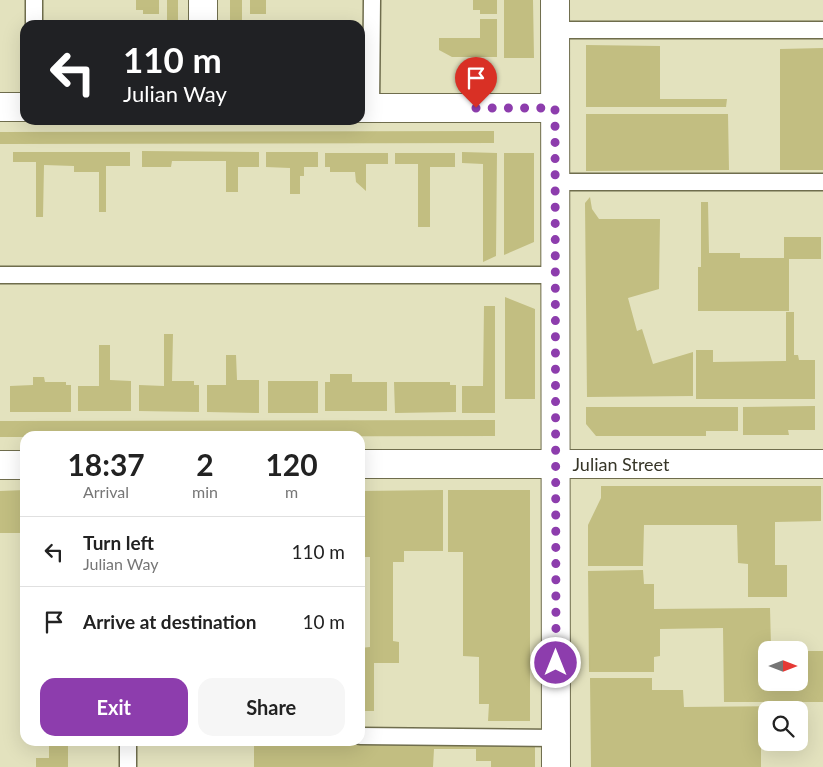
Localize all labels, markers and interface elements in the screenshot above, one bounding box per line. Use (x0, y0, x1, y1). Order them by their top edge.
text: 110 m (123, 38, 222, 80)
icon: left (40, 40, 105, 105)
pin (455, 57, 497, 108)
icon: arrive (462, 64, 490, 92)
text: Julian Way (123, 80, 227, 107)
text: 18:37 (67, 446, 145, 482)
text: 2 (196, 446, 214, 482)
text: 120 (265, 446, 318, 482)
street label: Julian Street (573, 453, 670, 475)
text: Arrival (83, 482, 129, 501)
text: min (192, 482, 218, 501)
text: m (285, 482, 298, 501)
text: Turn left (83, 531, 154, 554)
icon: left (40, 538, 68, 566)
text: 110 m (291, 540, 345, 563)
text: Julian Way (83, 554, 159, 573)
icon: arrive (40, 608, 68, 636)
text: Arrive at destination (83, 610, 256, 633)
text: 10 m (302, 610, 345, 633)
position arrow (529, 636, 581, 688)
north arrow (758, 641, 808, 691)
map controls (758, 641, 808, 751)
button: Exit (40, 678, 188, 736)
button: Share (198, 678, 345, 736)
button: search (758, 701, 808, 751)

